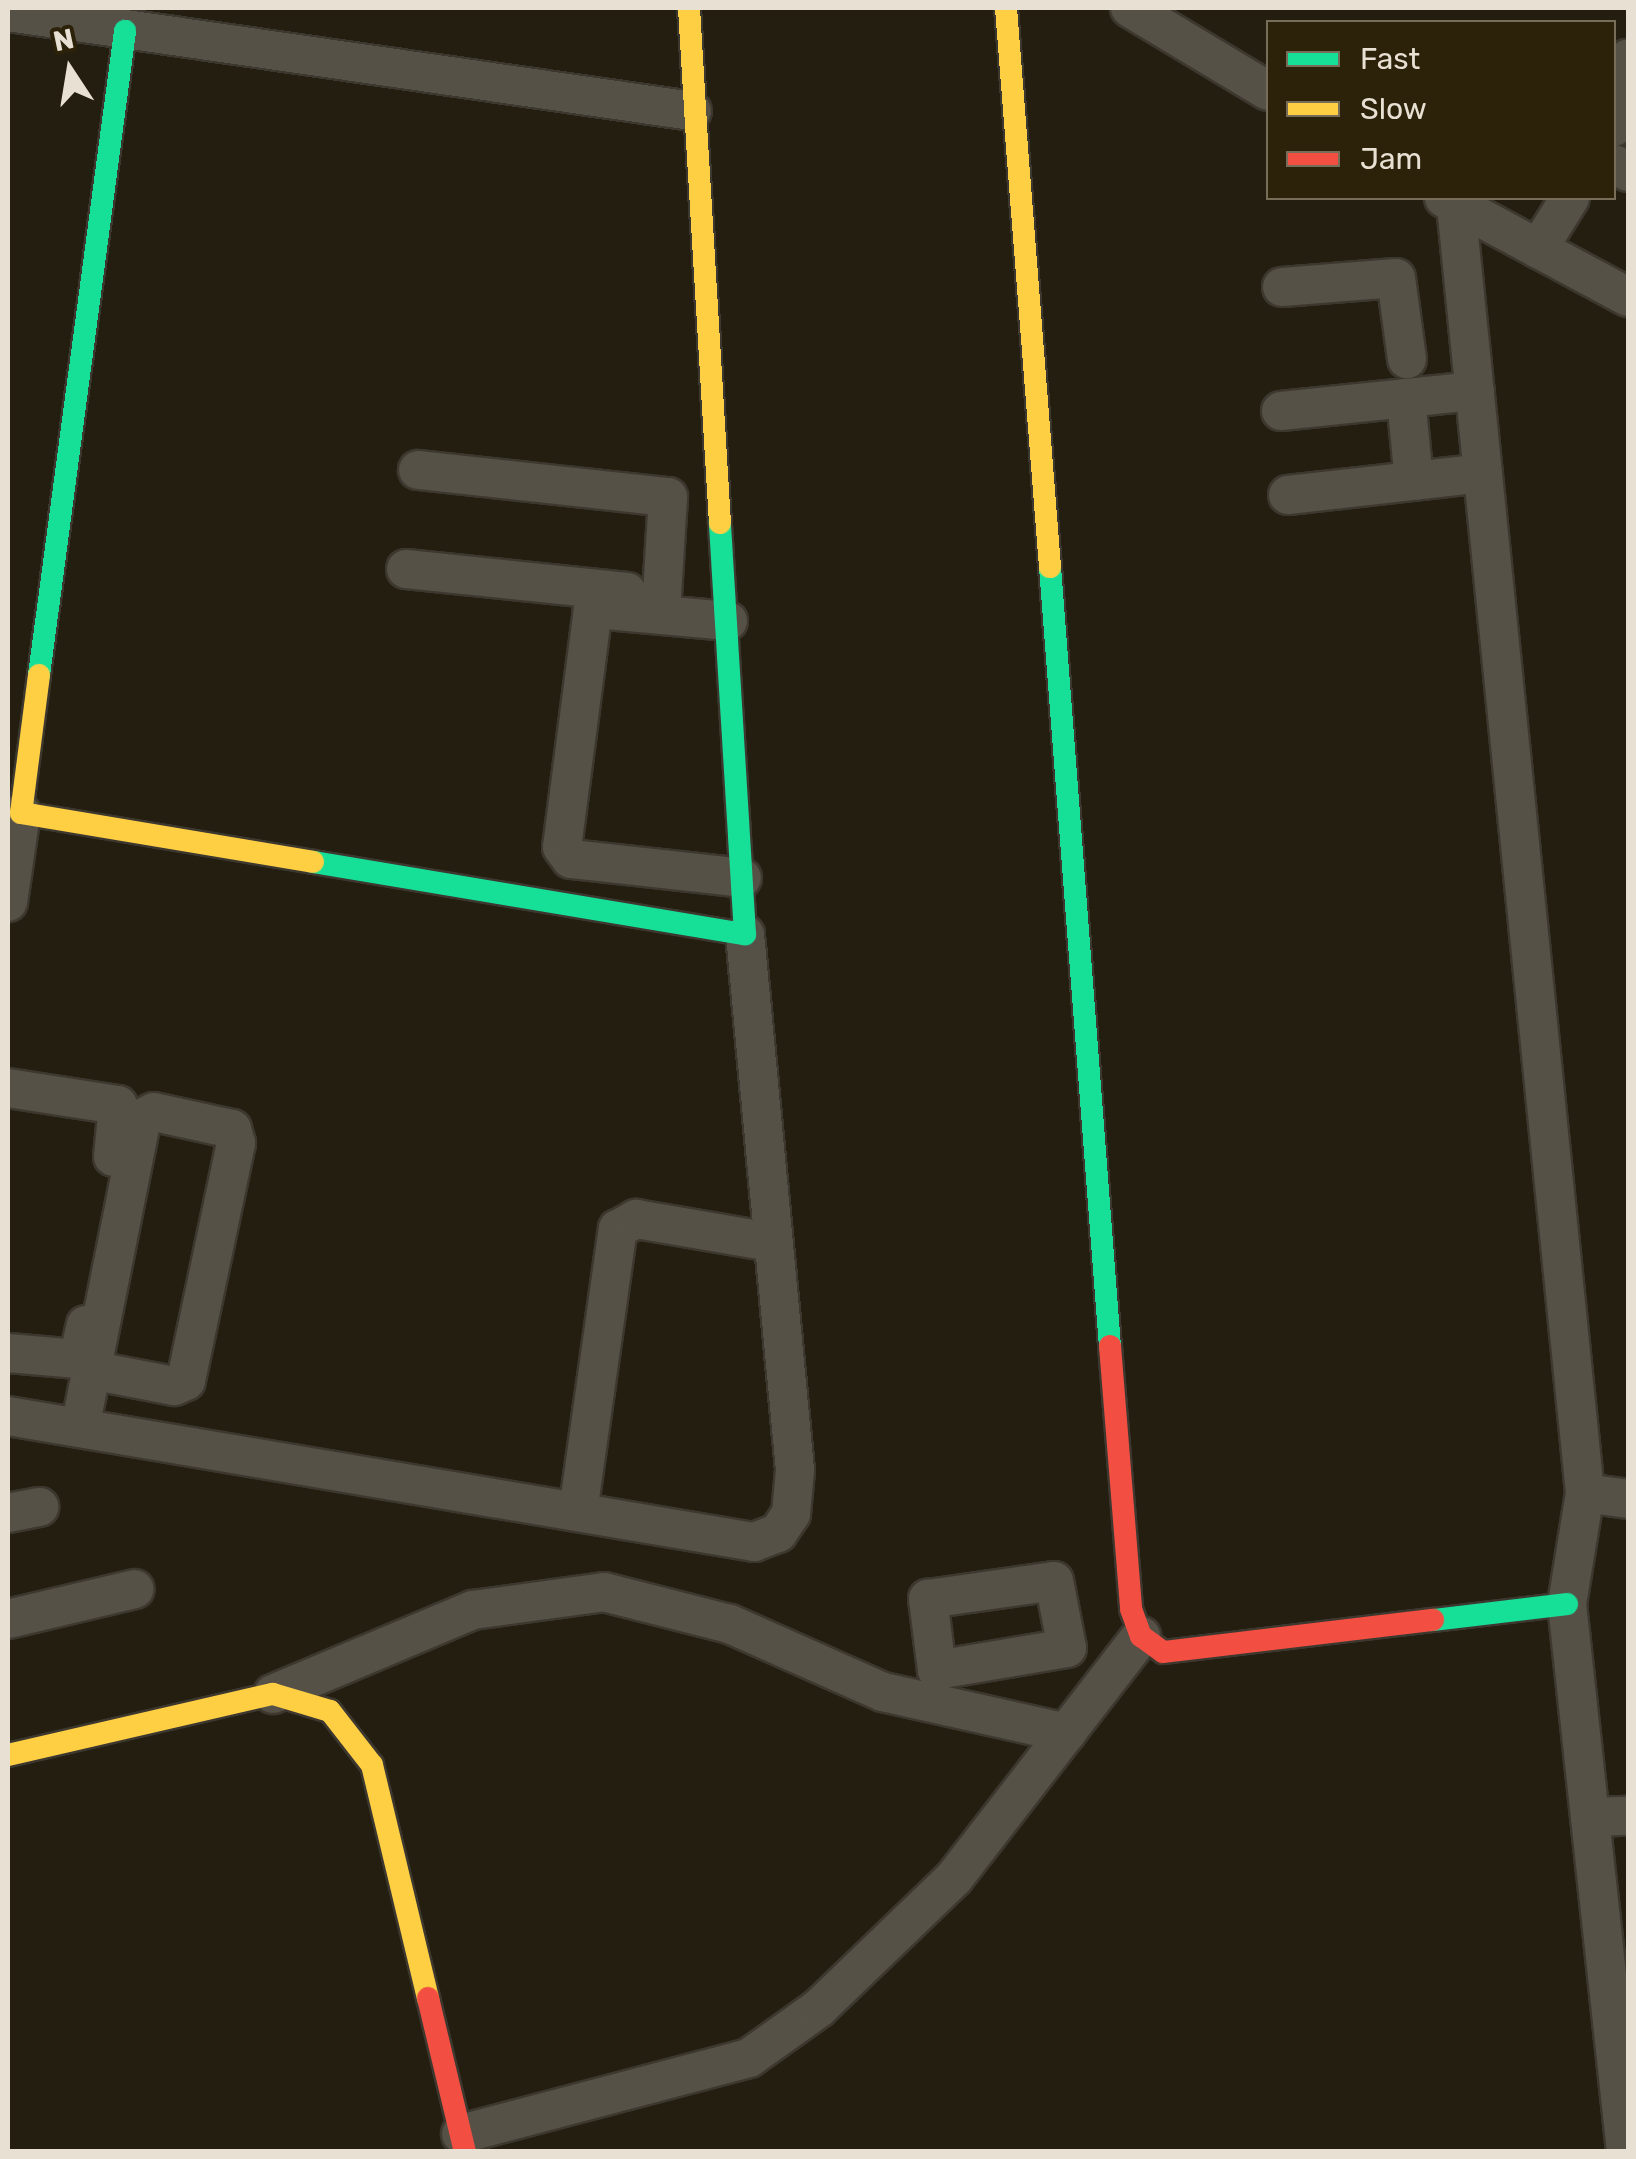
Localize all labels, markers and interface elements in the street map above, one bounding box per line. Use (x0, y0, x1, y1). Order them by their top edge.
north arrow (20, 20, 120, 120)
legend (1266, 20, 1616, 200)
text: N (50, 22, 77, 58)
text: Fast (1360, 41, 1420, 77)
text: Slow (1360, 91, 1427, 127)
text: Jam (1360, 141, 1422, 177)

